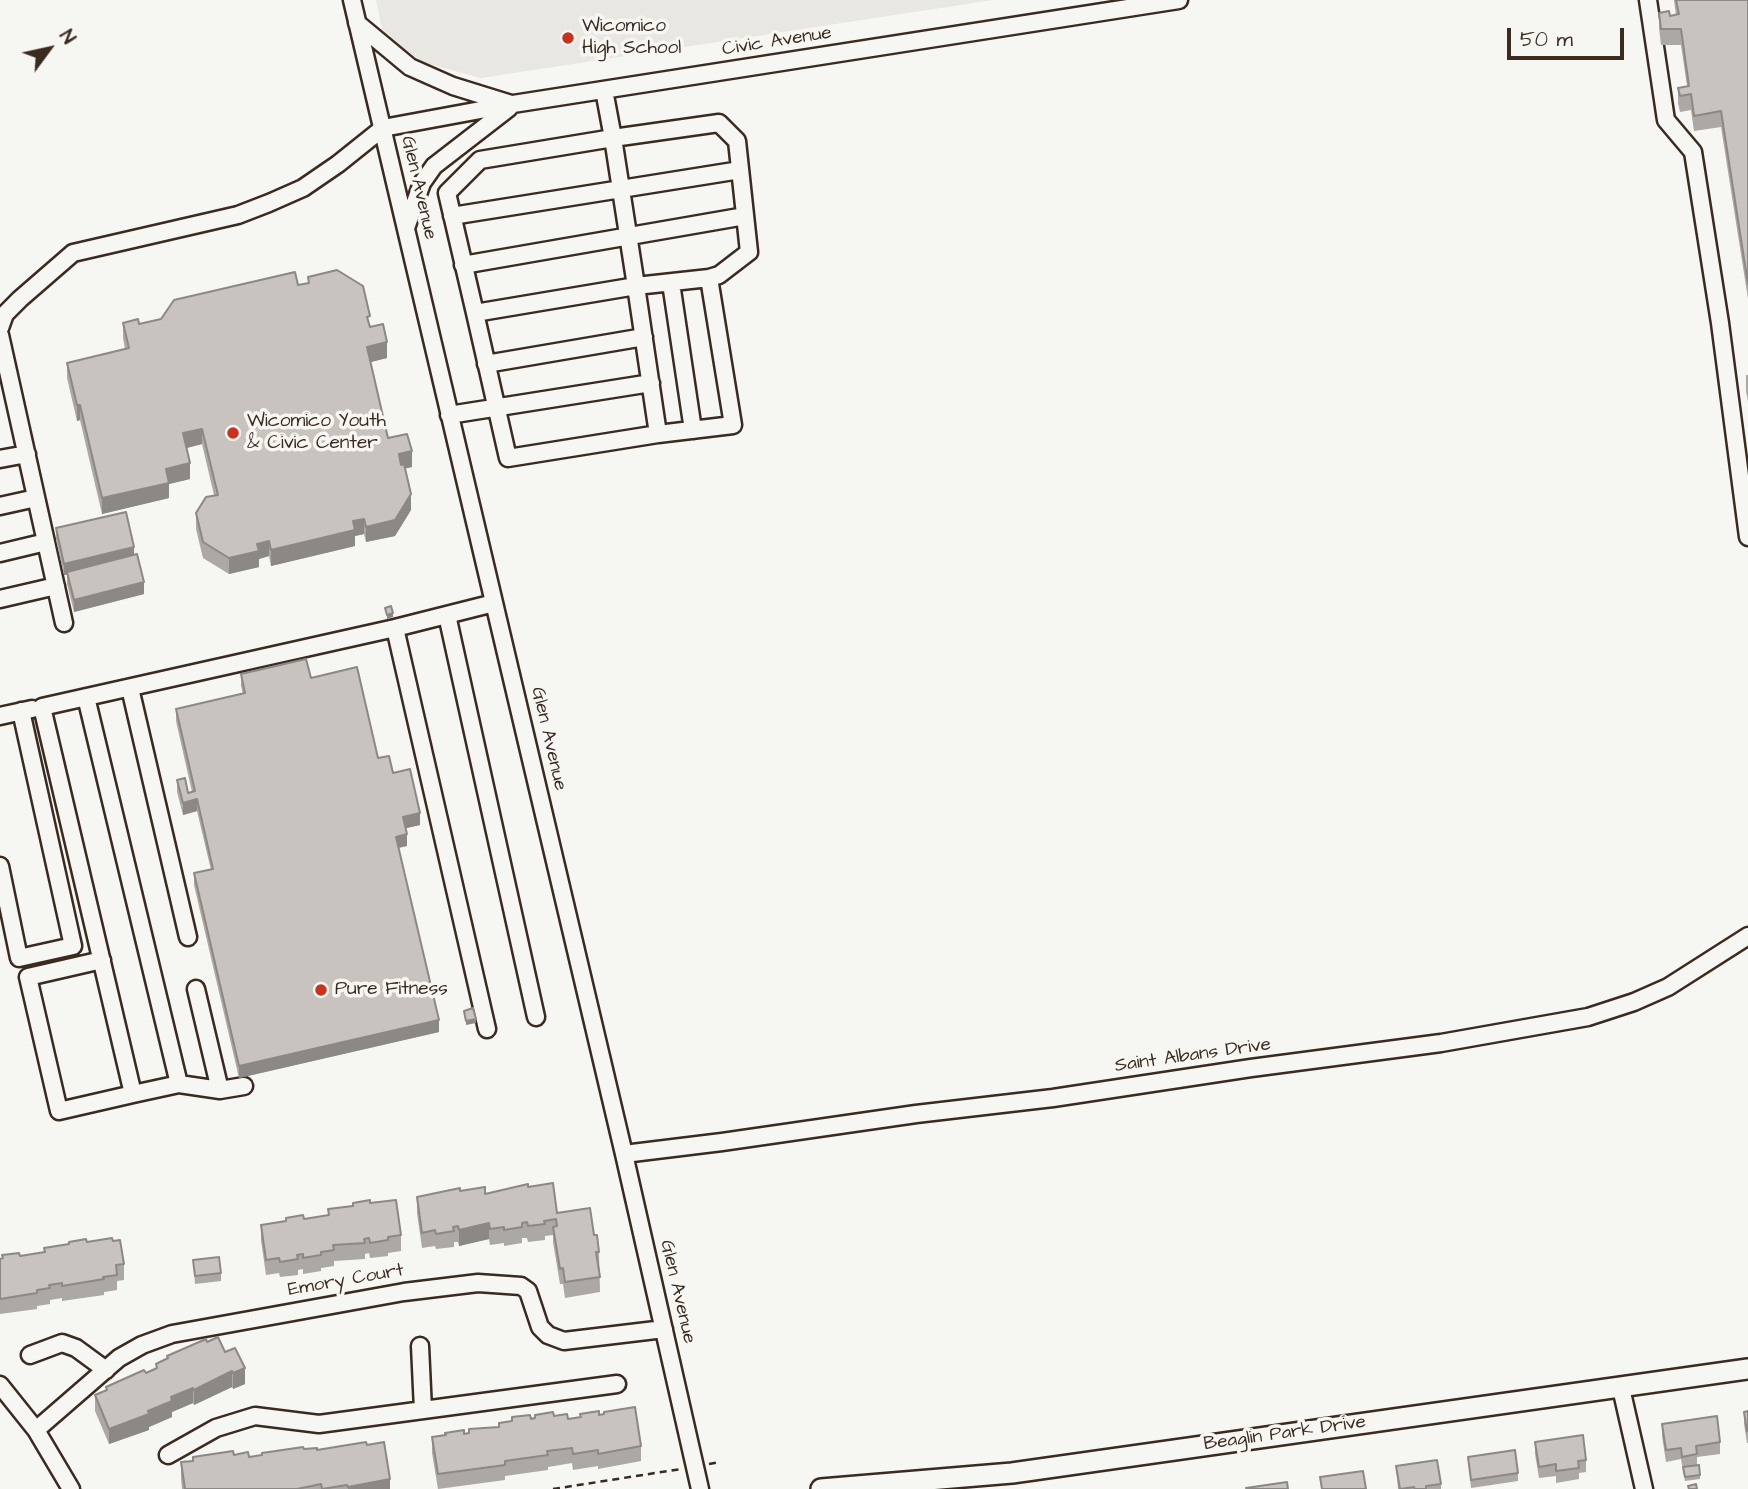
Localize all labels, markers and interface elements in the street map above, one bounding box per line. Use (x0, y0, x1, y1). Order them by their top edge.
north arrow (14, 14, 84, 84)
scale bar (1510, 14, 1627, 58)
place label: Wicomico High School (582, 16, 681, 60)
street label: Civic Avenue (721, 22, 833, 62)
text: N (52, 25, 82, 50)
text: 50 m (1520, 25, 1573, 54)
marker: Wicomico High School (560, 30, 576, 46)
street label: Glen Avenue (395, 134, 441, 242)
place label: Wicomico Youth & Civic Center (247, 411, 386, 455)
marker: Wicomico Youth & Civic Center (225, 425, 241, 441)
street label: Glen Avenue (525, 685, 571, 793)
place label: Pure Fitness (335, 979, 448, 1001)
marker: Pure Fitness (313, 982, 329, 998)
street label: Saint Albans Drive (1113, 1034, 1273, 1078)
street label: Glen Avenue (654, 1238, 700, 1346)
street label: Emory Court (286, 1260, 406, 1302)
street label: Beaglin Park Drive (1202, 1411, 1368, 1457)

